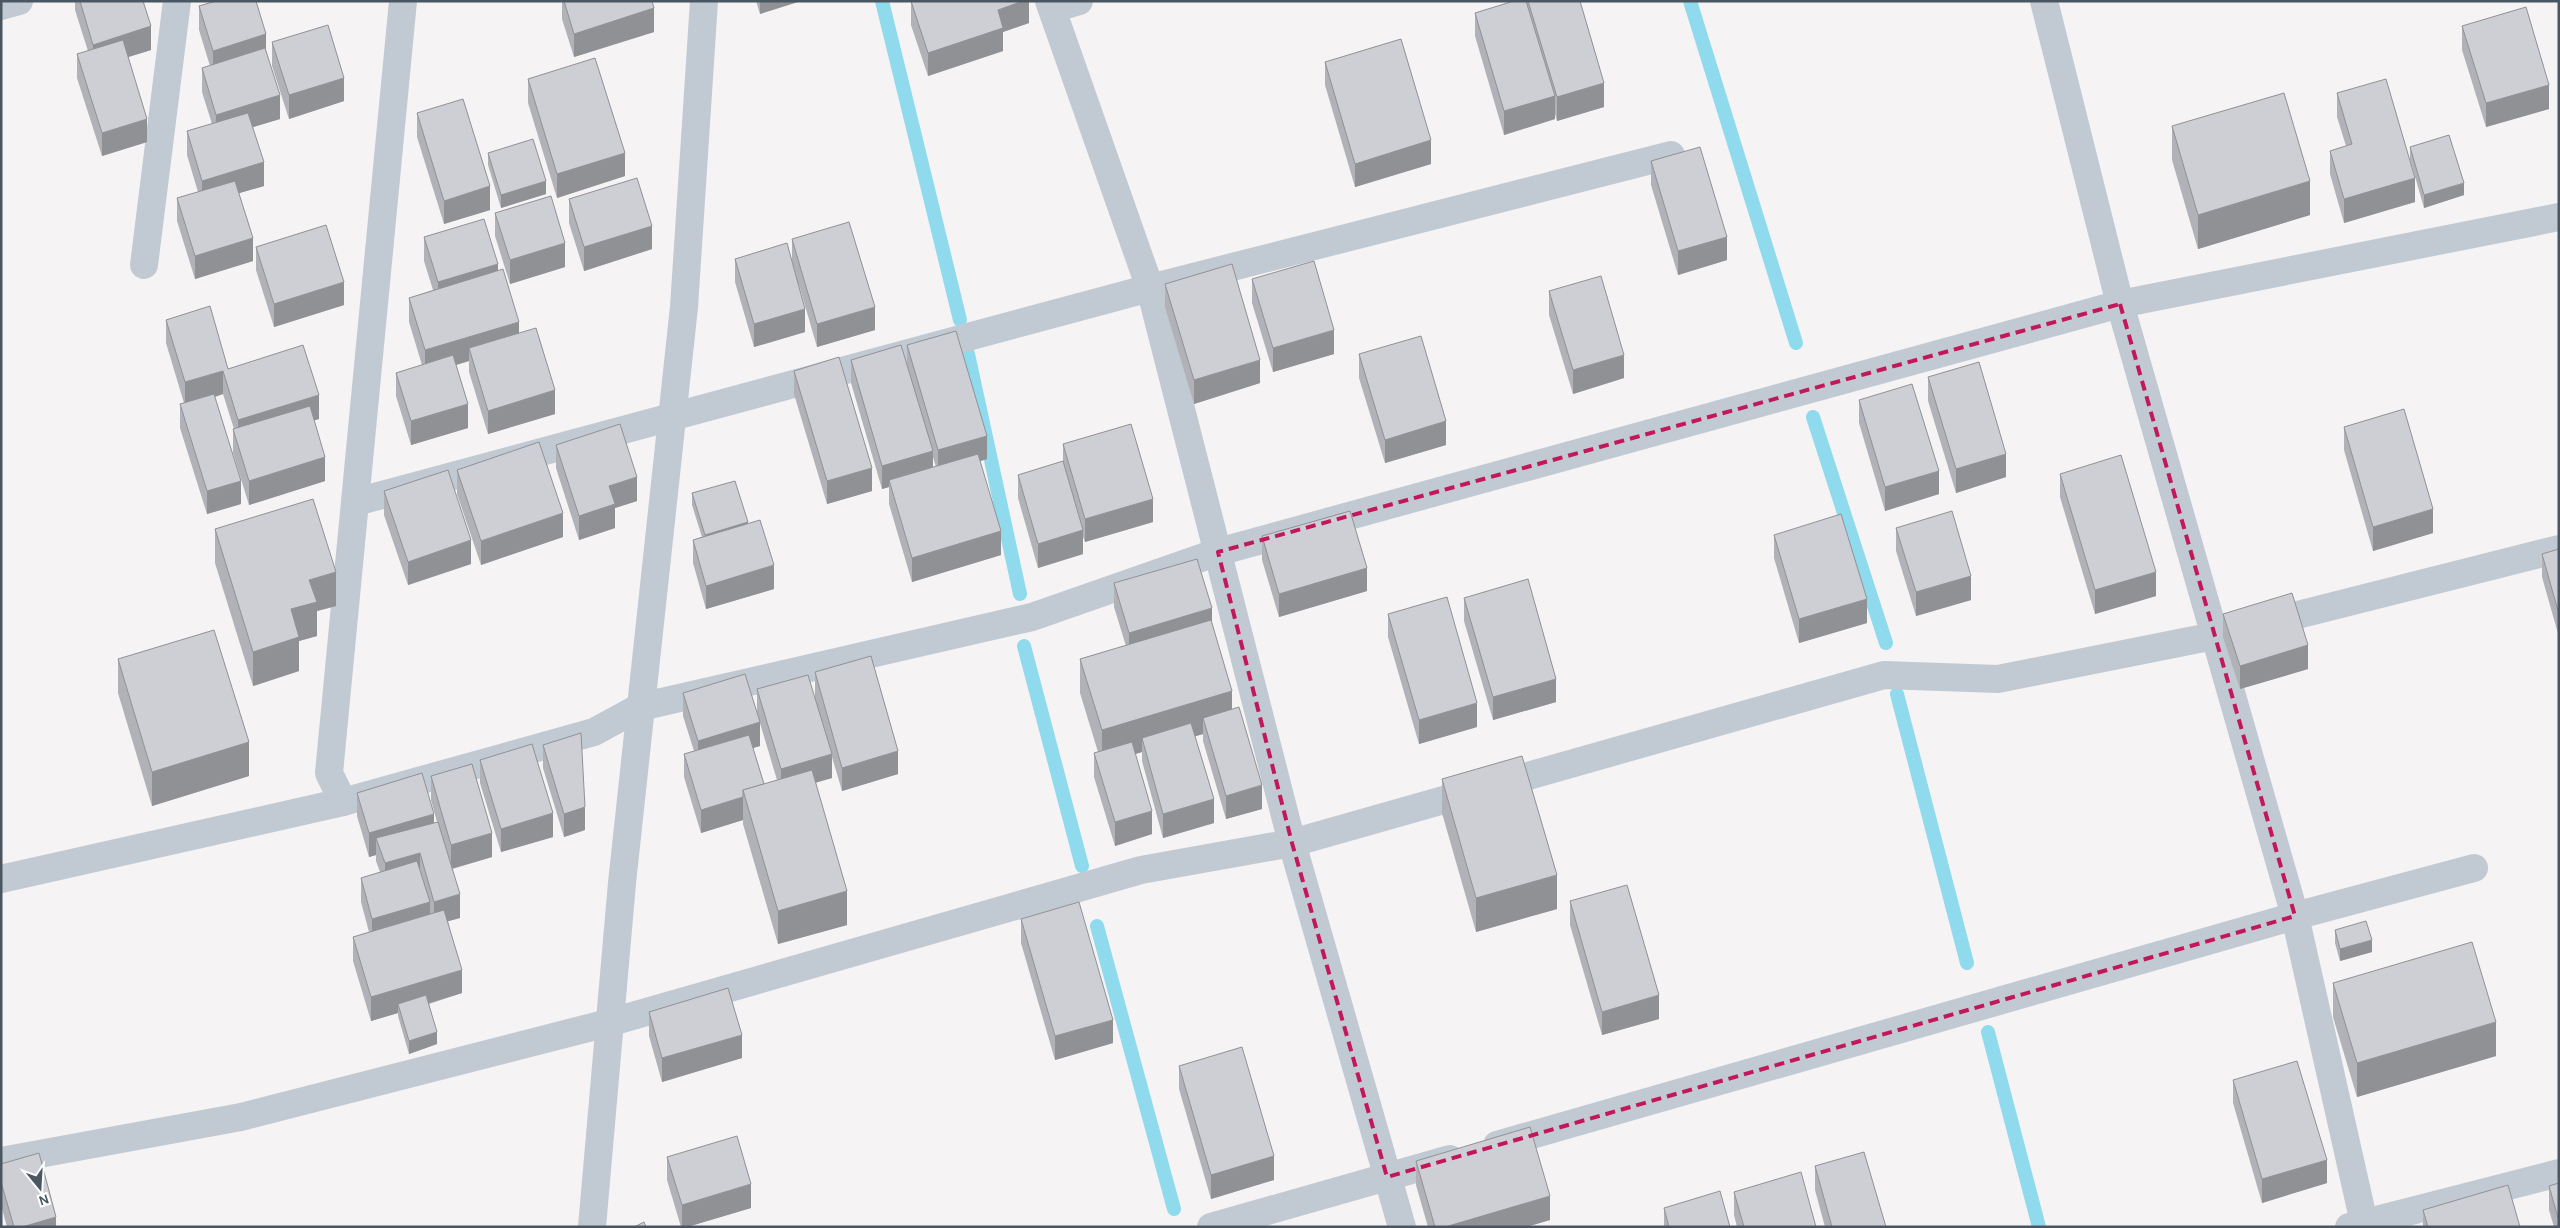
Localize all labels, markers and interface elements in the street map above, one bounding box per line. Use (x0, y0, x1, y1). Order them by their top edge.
north arrow (15, 1163, 65, 1213)
text: N (36, 1190, 51, 1210)

